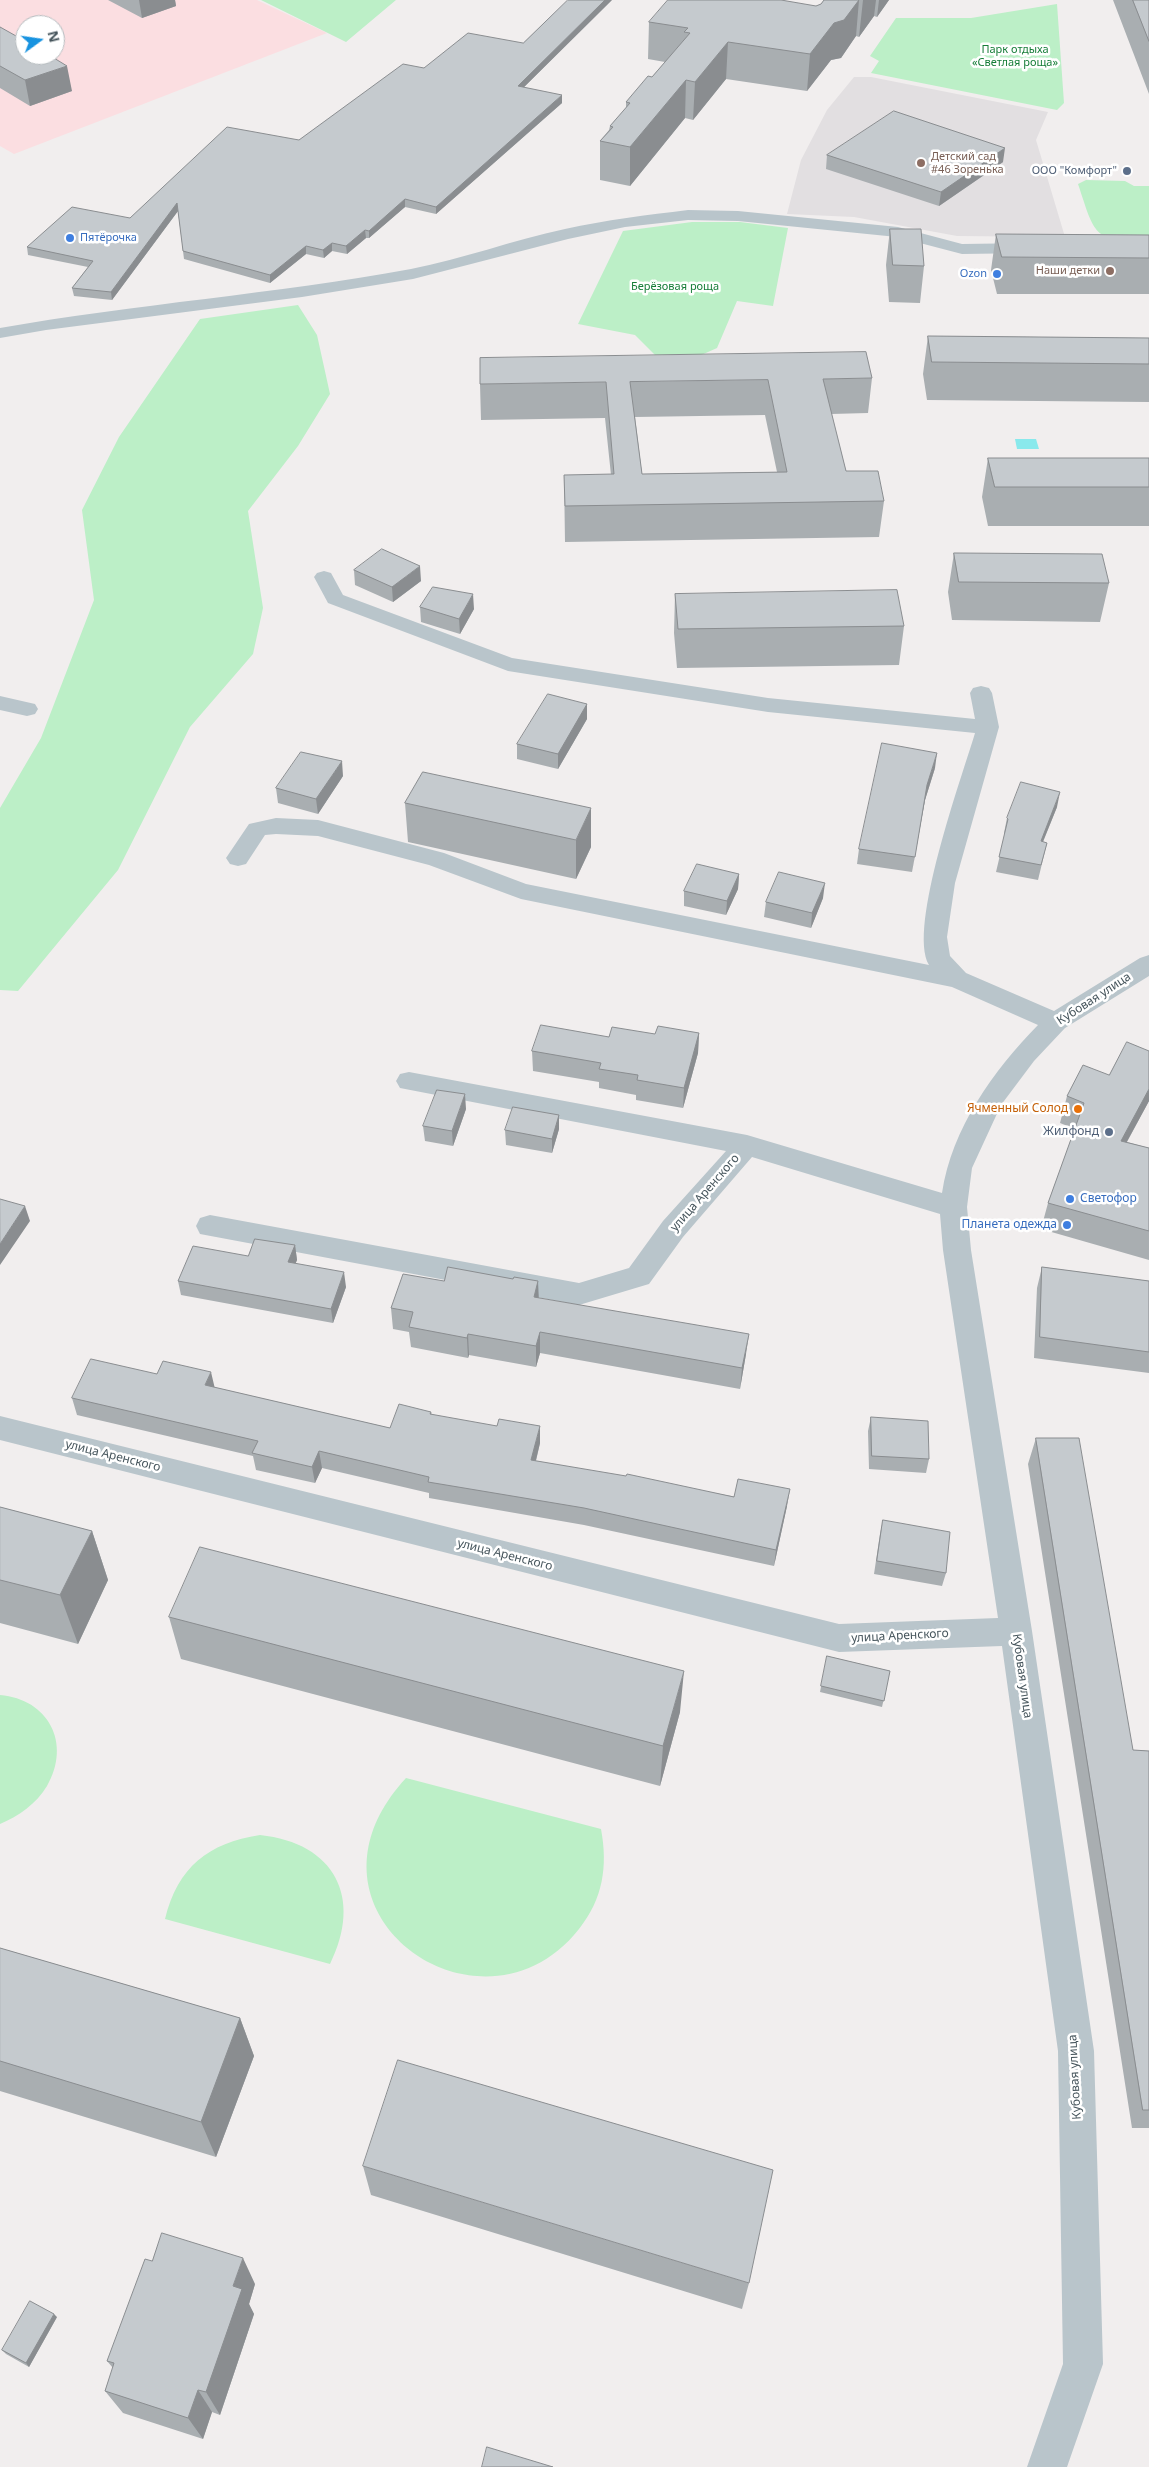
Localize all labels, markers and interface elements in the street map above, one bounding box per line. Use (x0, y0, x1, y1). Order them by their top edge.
north arrow (15, 15, 65, 65)
text: N (43, 29, 65, 44)
park label: Парк отдыха «Светлая роща» (972, 43, 1058, 69)
place label: Детский сад #46 Зоренька (931, 150, 1004, 176)
marker: Детский сад #46 Зоренька (915, 157, 927, 169)
place label: ООО "Комфорт" (1032, 164, 1117, 178)
marker: ООО "Комфорт" (1121, 165, 1133, 177)
place label: Пятёрочка (80, 231, 137, 245)
marker: Пятёрочка (64, 232, 76, 244)
place label: Наши детки (1036, 264, 1100, 278)
marker: Наши детки (1104, 265, 1116, 277)
place label: Ozon (960, 267, 987, 281)
marker: Ozon (991, 268, 1003, 280)
park label: Берёзовая роща (631, 280, 719, 294)
street label: Кубовая улица (1054, 970, 1134, 1028)
place label: Ячменный Солод (967, 1102, 1068, 1116)
marker: Ячменный Солод (1072, 1103, 1084, 1115)
place label: Жилфонд (1043, 1125, 1099, 1139)
marker: Жилфонд (1103, 1126, 1115, 1138)
street label: улица Аренского (668, 1151, 742, 1235)
place label: Светофор (1080, 1192, 1137, 1206)
marker: Светофор (1064, 1193, 1076, 1205)
place label: Планета одежда (962, 1218, 1057, 1232)
marker: Планета одежда (1061, 1219, 1073, 1231)
street label: улица Аренского (64, 1437, 162, 1475)
street label: улица Аренского (456, 1536, 554, 1574)
street label: улица Аренского (851, 1626, 949, 1646)
street label: Кубовая улица (1009, 1633, 1035, 1719)
street label: Кубовая улица (1066, 2034, 1084, 2120)

